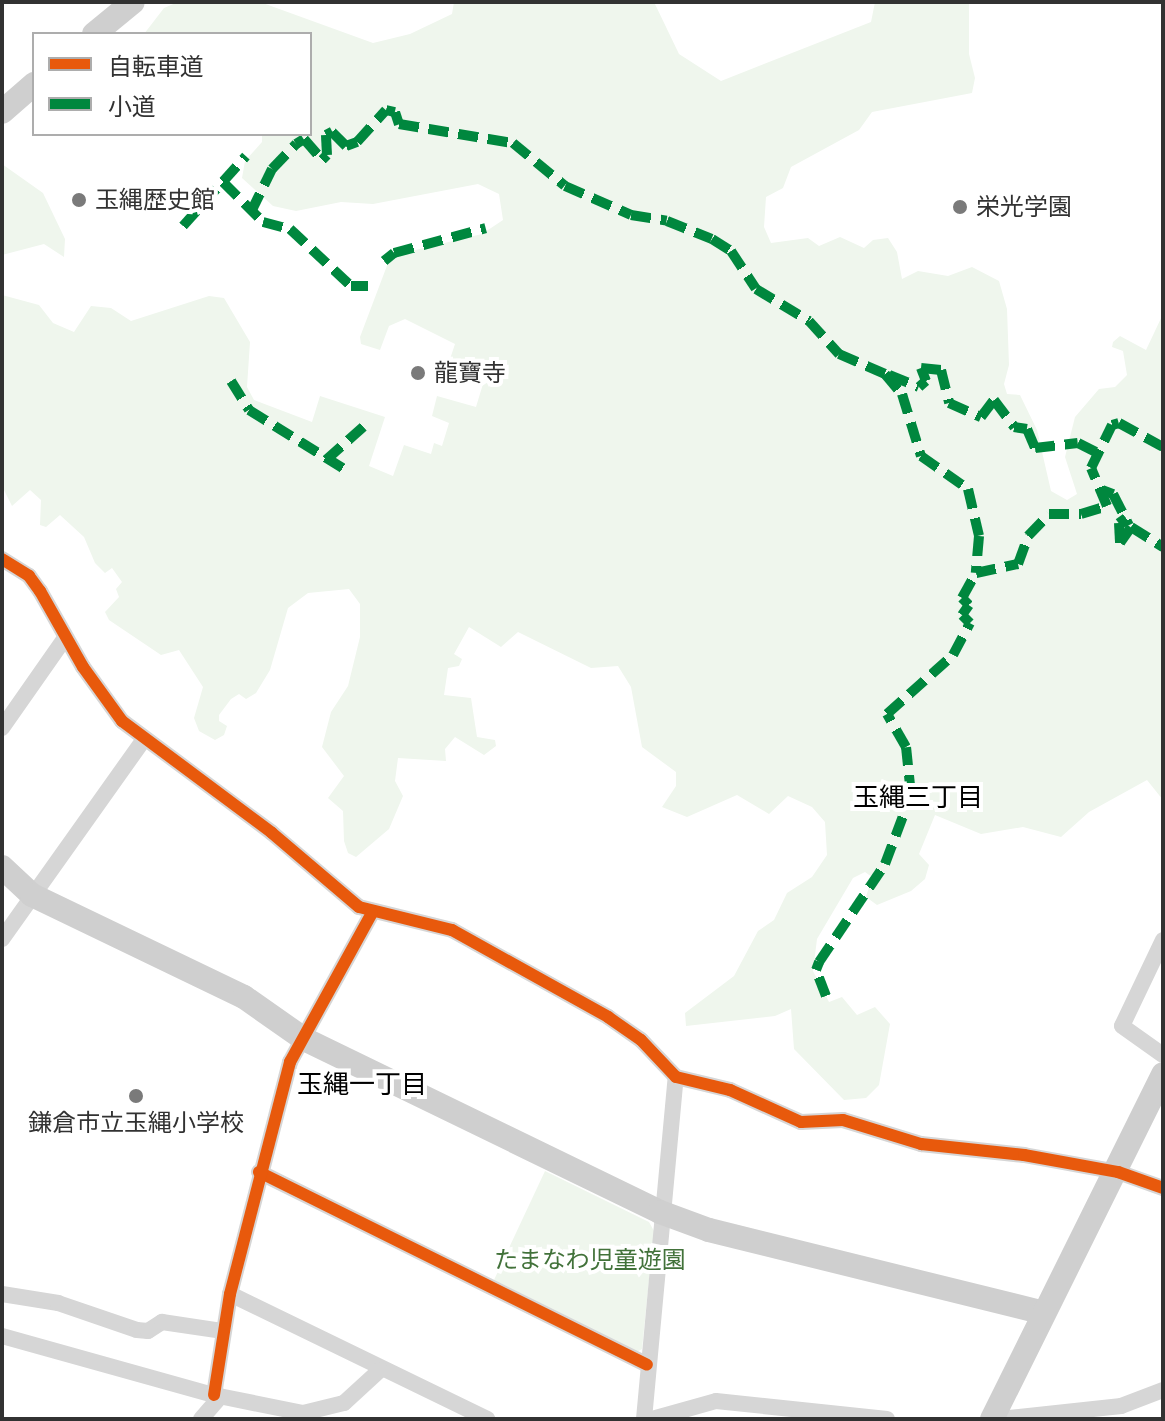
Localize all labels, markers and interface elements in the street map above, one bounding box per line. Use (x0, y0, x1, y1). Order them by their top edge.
legend (32, 32, 312, 136)
text: 自転車道 (108, 53, 204, 80)
text: 小道 (108, 93, 156, 120)
place label: 玉縄歴史館 (95, 186, 215, 214)
marker: 玉縄歴史館 (70, 191, 88, 209)
place label: 栄光学園 (976, 193, 1072, 221)
marker: 栄光学園 (951, 198, 969, 216)
place label: 龍寶寺 (434, 359, 506, 387)
marker: 龍寶寺 (409, 364, 427, 382)
district label: 玉縄三丁目 (853, 782, 983, 814)
district label: 玉縄一丁目 (297, 1069, 427, 1101)
marker: 鎌倉市立玉縄小学校 (127, 1087, 145, 1105)
place label: 鎌倉市立玉縄小学校 (28, 1109, 244, 1137)
park label: たまなわ児童遊園 (494, 1246, 686, 1274)

